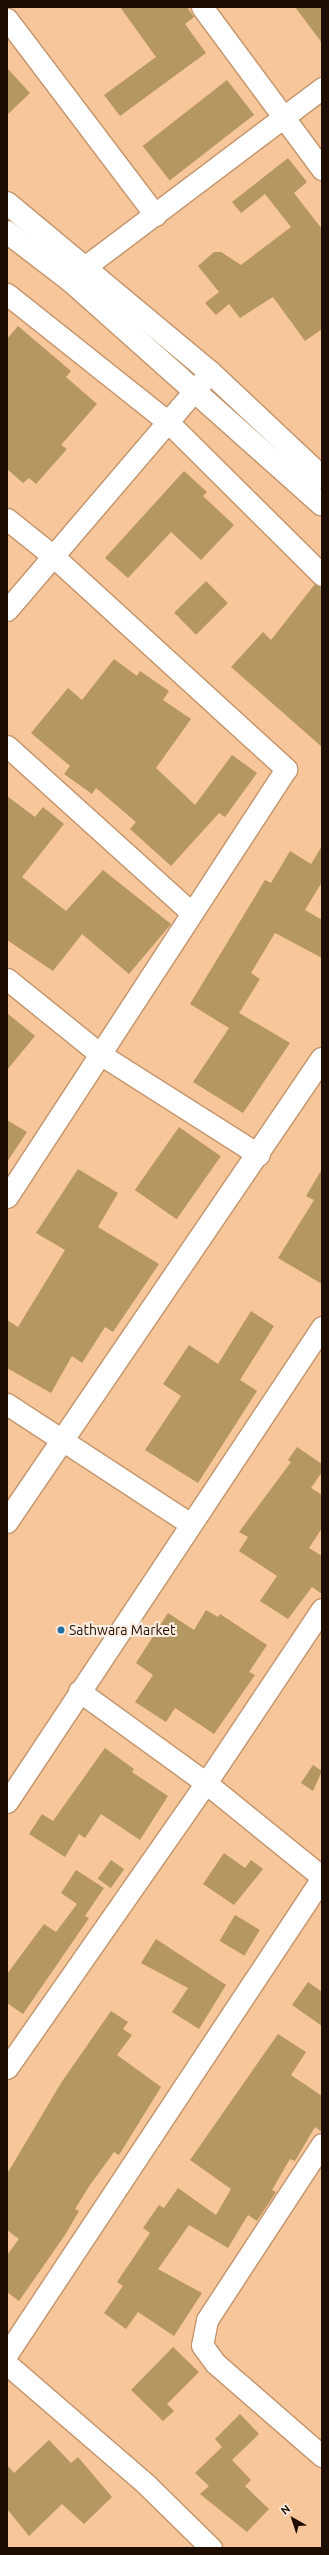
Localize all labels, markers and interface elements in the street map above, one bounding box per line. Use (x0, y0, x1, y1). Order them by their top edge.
place label: Sathwara Market (69, 1622, 175, 1638)
marker: Sathwara Market (56, 1625, 66, 1635)
north arrow (273, 2499, 313, 2539)
text: N (278, 2502, 292, 2517)

